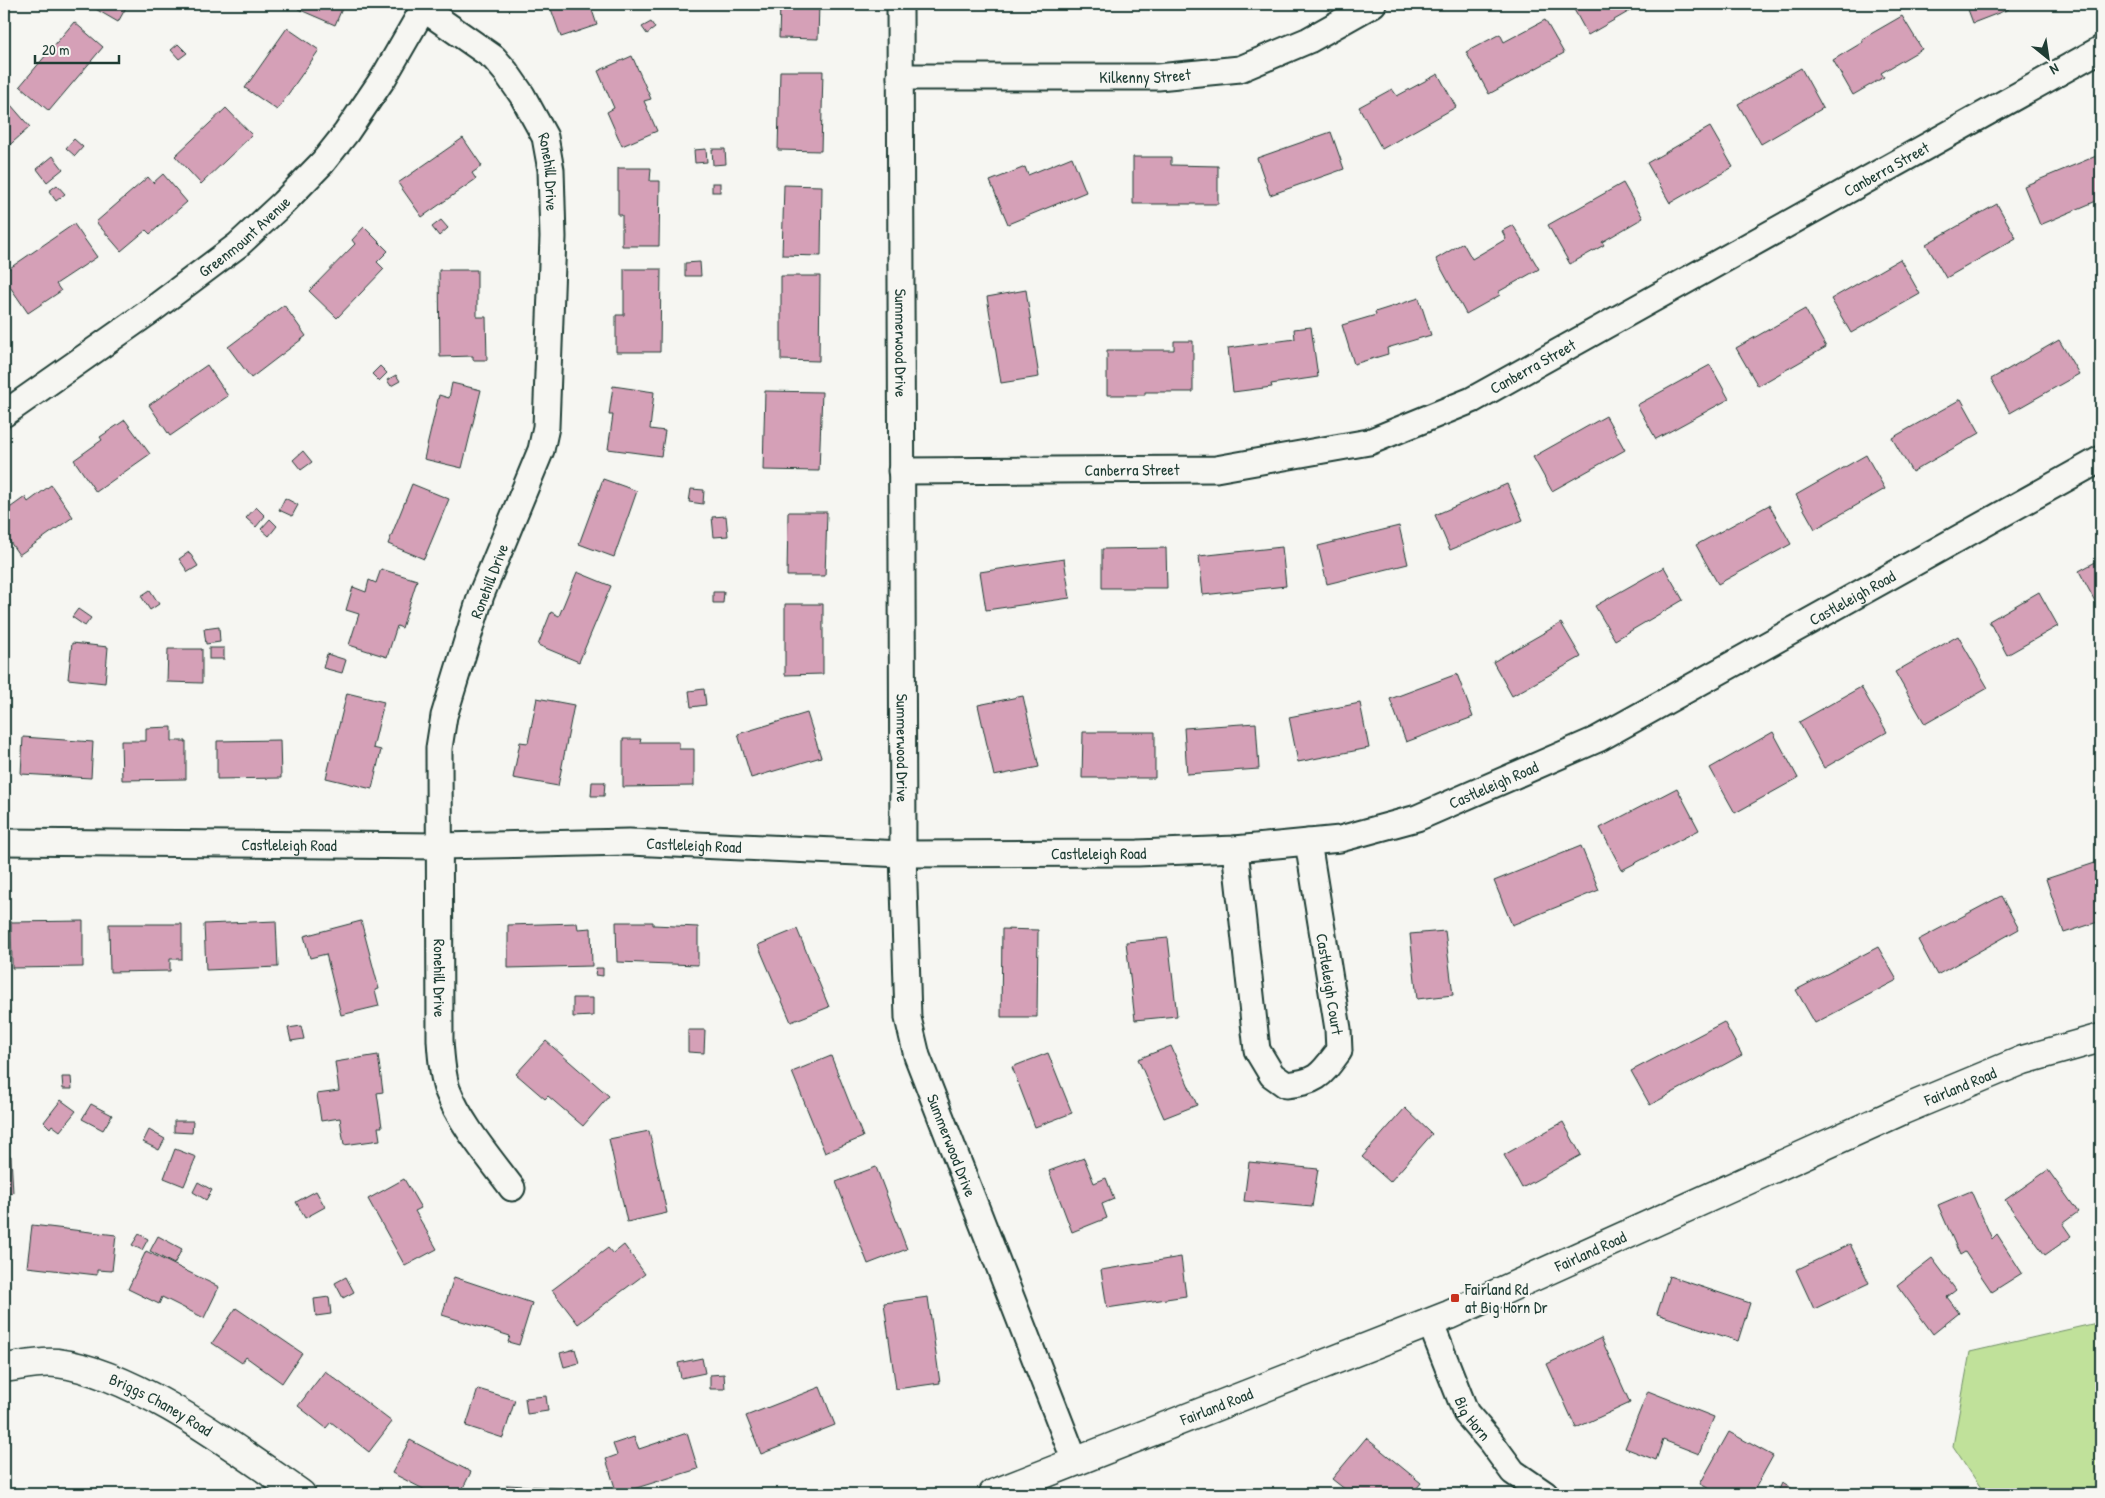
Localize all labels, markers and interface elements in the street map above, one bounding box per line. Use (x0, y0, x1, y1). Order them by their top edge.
scale bar (35, 32, 119, 64)
north arrow (2022, 32, 2072, 82)
text: 20 m (42, 39, 69, 60)
text: N (2046, 60, 2063, 80)
street label: Kilkenny Street (1099, 63, 1192, 88)
street label: Ronehill Drive (533, 128, 563, 212)
street label: Canberra Street (1839, 136, 1933, 202)
street label: Greenmount Avenue (194, 191, 296, 282)
street label: Summerwood Drive (890, 289, 912, 398)
street label: Canberra Street (1486, 333, 1580, 399)
street label: Canberra Street (1084, 458, 1180, 481)
street label: Ronehill Drive (465, 540, 514, 621)
street label: Castleleigh Road (1805, 565, 1899, 630)
street label: Summerwood Drive (891, 694, 914, 803)
street label: Castleleigh Road (1445, 756, 1541, 814)
street label: Castleleigh Road (646, 832, 742, 858)
street label: Castleleigh Road (241, 833, 337, 856)
street label: Castleleigh Road (1051, 842, 1147, 864)
street label: Castleleigh Court (1311, 932, 1349, 1037)
street label: Ronehill Drive (429, 939, 451, 1018)
street label: Fairland Road (1920, 1061, 2000, 1111)
street label: Summerwood Drive (922, 1091, 982, 1200)
street label: Fairland Road (1550, 1225, 1630, 1277)
place label: Fairland Rd at Big Horn Dr (1464, 1278, 1548, 1318)
marker: Fairland Rd at Big Horn Dr (1449, 1292, 1461, 1304)
street label: Briggs Chaney Road (106, 1367, 217, 1441)
street label: Fairland Road (1176, 1382, 1256, 1431)
street label: Big Horn (1450, 1393, 1496, 1445)

